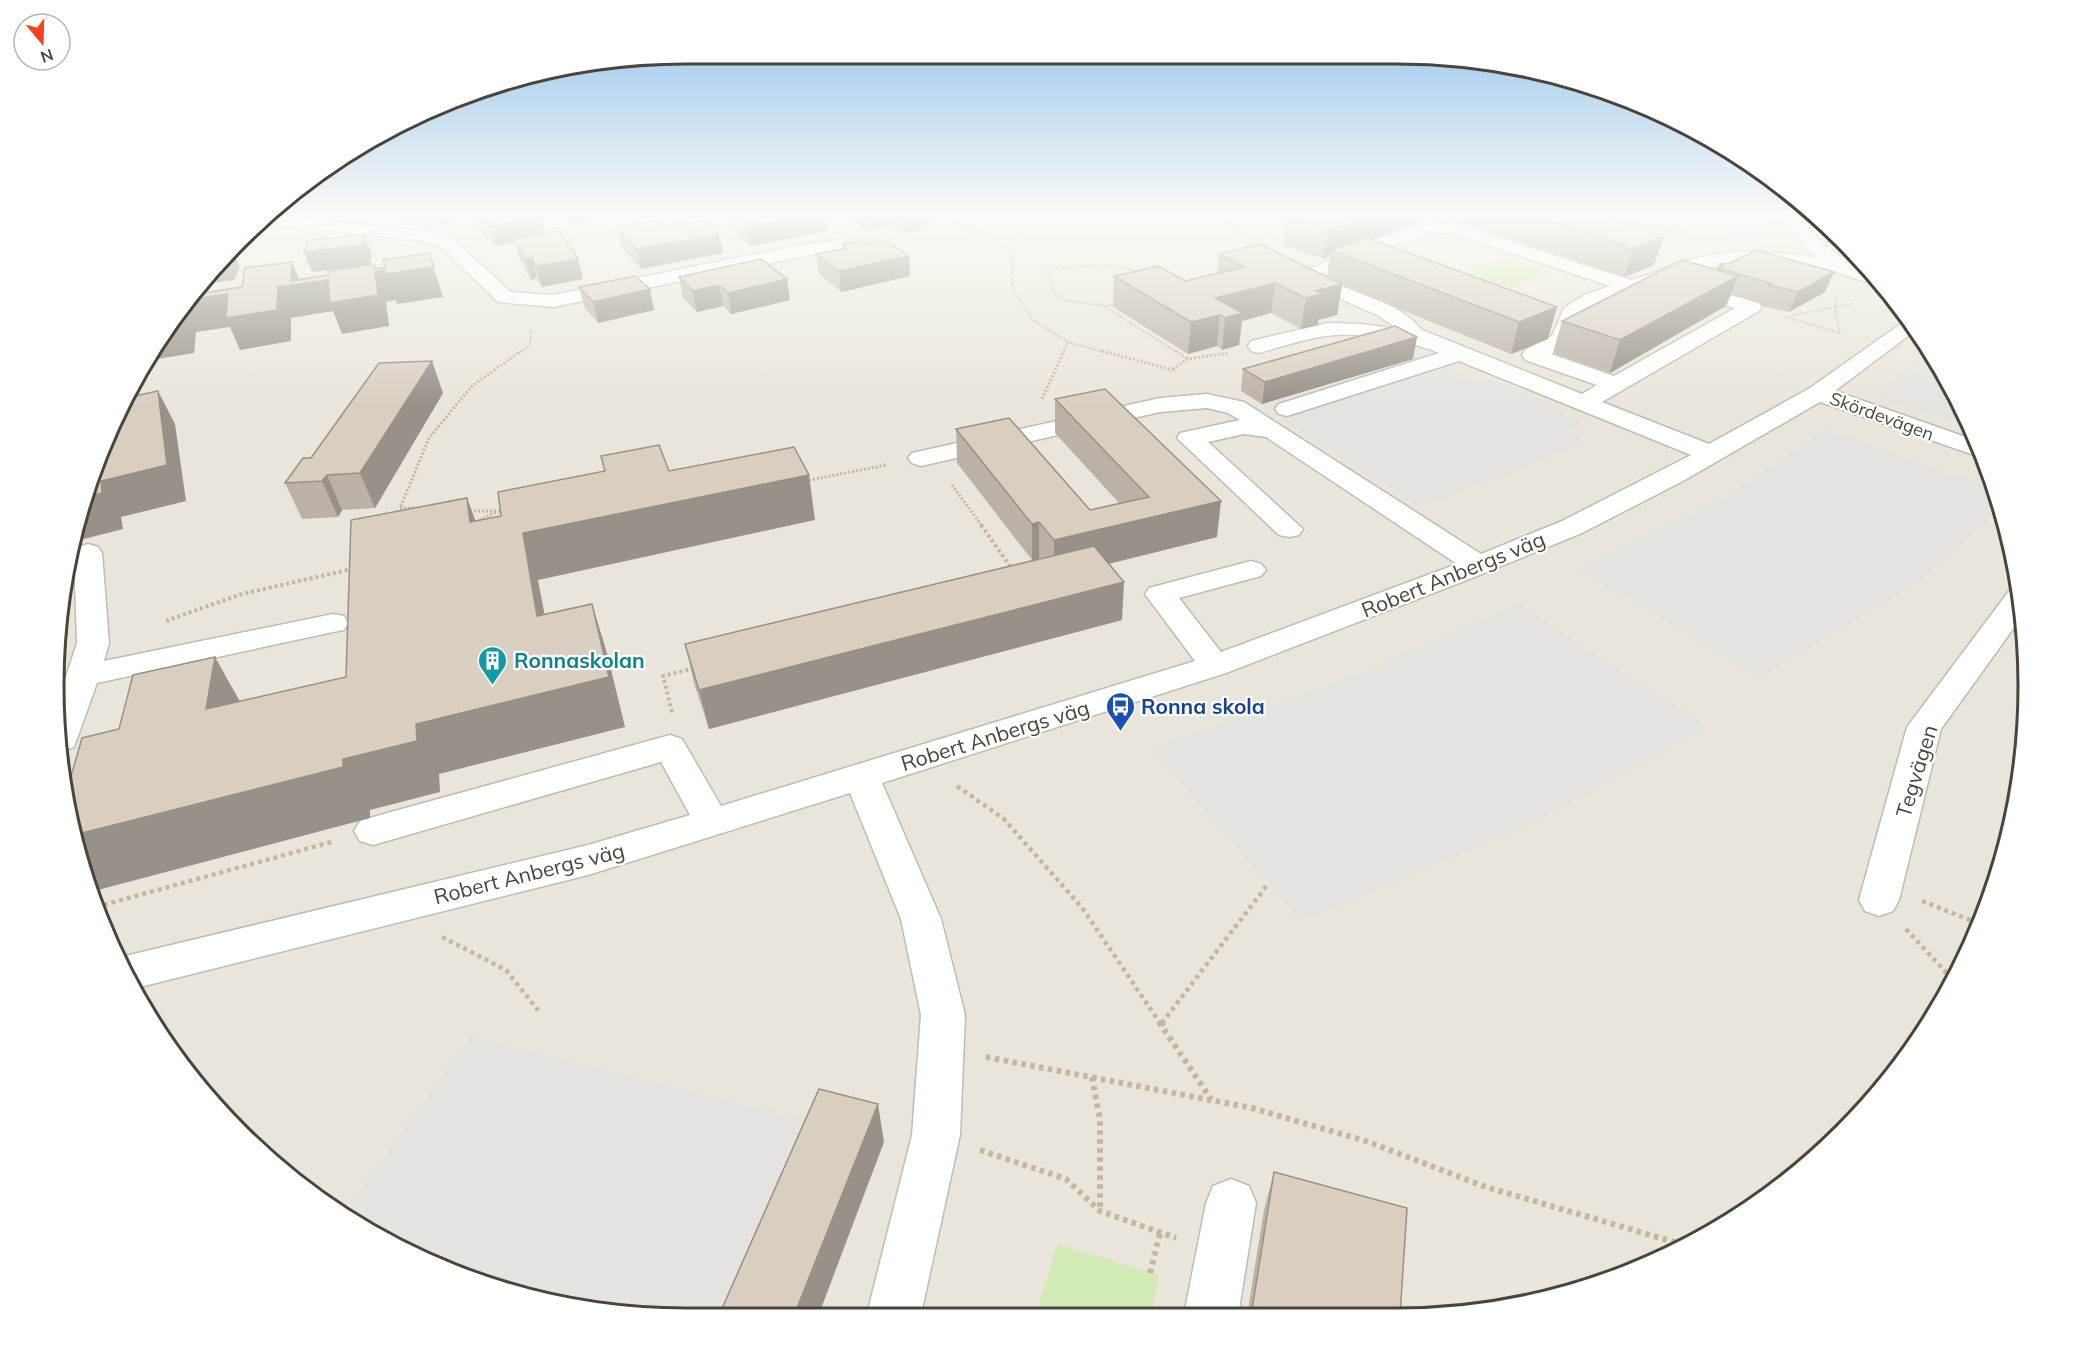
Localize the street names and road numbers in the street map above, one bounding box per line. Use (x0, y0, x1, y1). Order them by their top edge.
street label: Skördevägen (1827, 387, 1937, 445)
street label: Robert Anbergs väg (1357, 525, 1549, 623)
street label: Robert Anbergs väg (898, 694, 1092, 776)
street label: Tegvägen (1890, 722, 1942, 820)
street label: Robert Anbergs väg (431, 837, 627, 909)

